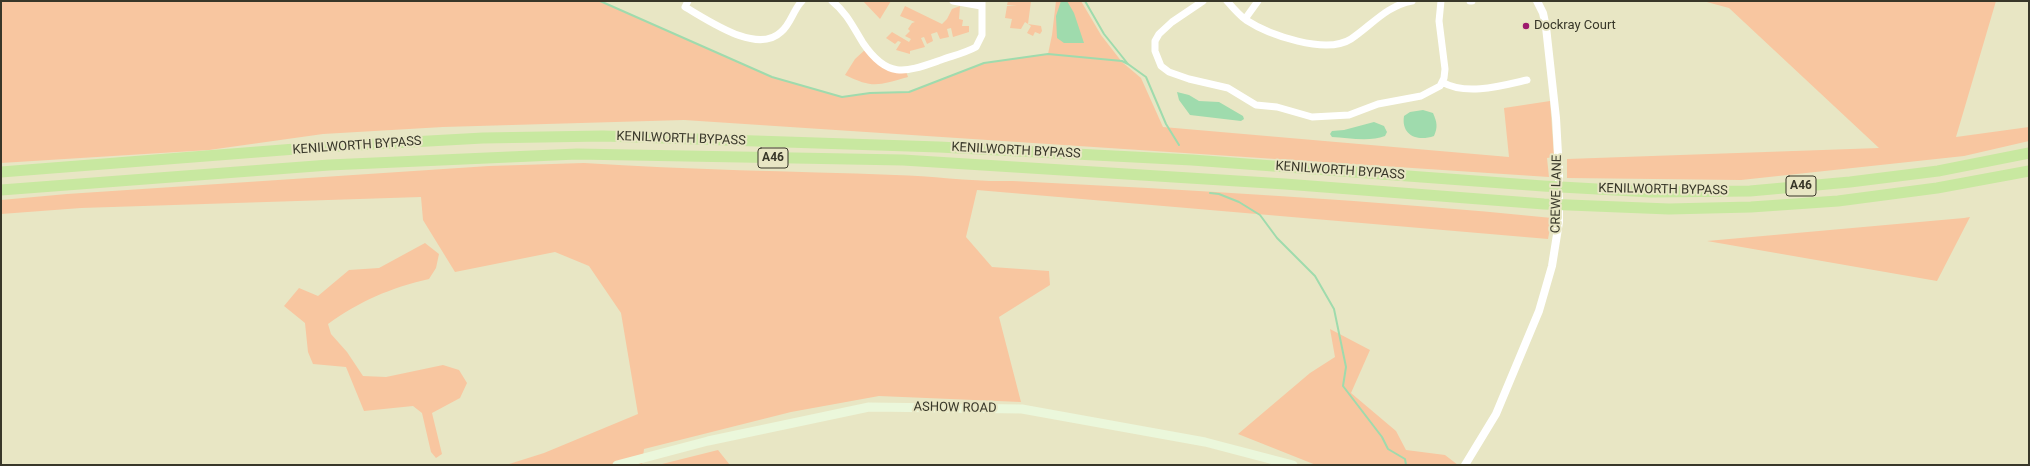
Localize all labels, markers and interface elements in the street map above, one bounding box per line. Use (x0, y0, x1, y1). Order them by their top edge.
place label: Dockray Court (1534, 18, 1616, 34)
marker: Dockray Court (1521, 21, 1531, 31)
street label: KENILWORTH BYPASS (616, 129, 746, 149)
street label: KENILWORTH BYPASS (292, 134, 422, 158)
street label: KENILWORTH BYPASS (951, 140, 1081, 162)
road number: A46 (758, 148, 788, 168)
street label: CREWE LANE (1549, 155, 1565, 233)
street label: KENILWORTH BYPASS (1275, 159, 1405, 183)
road number: A46 (1786, 176, 1816, 196)
street label: KENILWORTH BYPASS (1598, 181, 1728, 199)
street label: ASHOW ROAD (913, 399, 997, 417)

